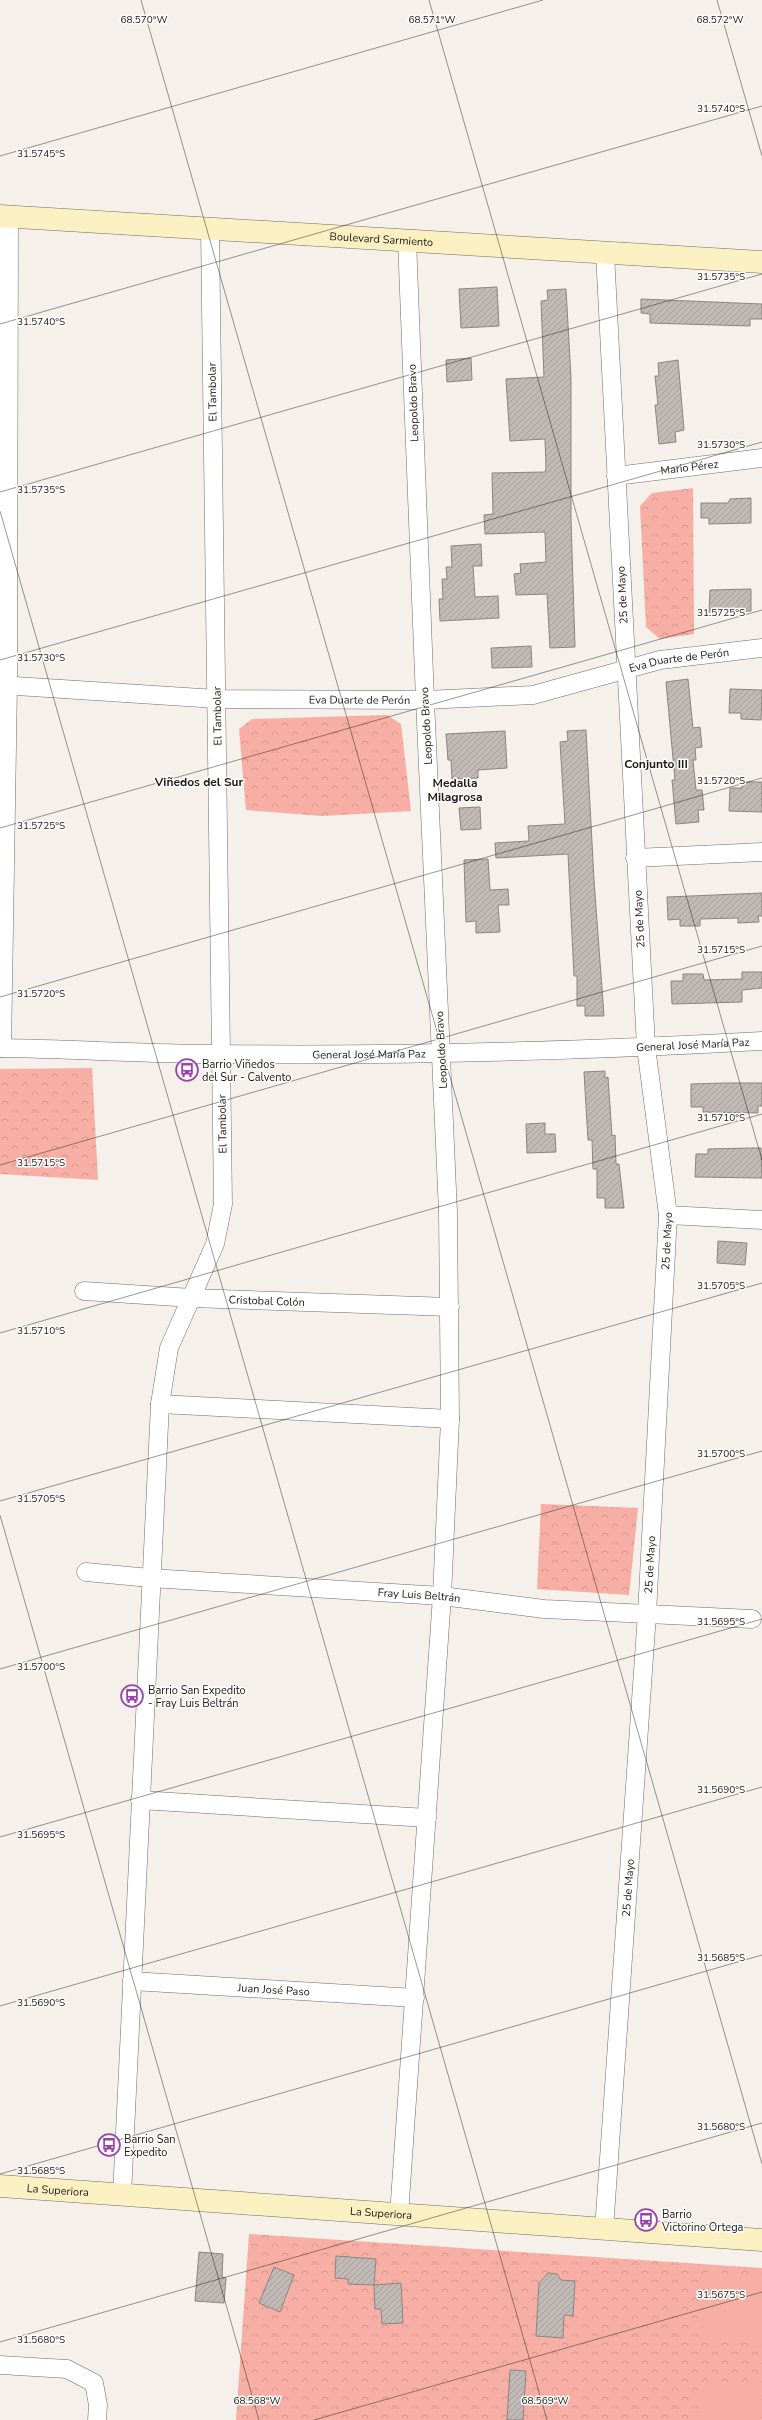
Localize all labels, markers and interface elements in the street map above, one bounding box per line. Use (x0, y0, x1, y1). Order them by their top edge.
text: 68.570°W (120, 13, 168, 27)
text: 68.571°W (408, 13, 456, 27)
text: 68.572°W (696, 13, 744, 27)
text: 31.5740°S (697, 102, 745, 116)
text: 31.5745°S (17, 147, 65, 161)
street label: Boulevard Sarmiento (329, 229, 434, 250)
text: 31.5735°S (697, 270, 745, 284)
text: 31.5740°S (17, 315, 65, 329)
street label: El Tambolar (204, 362, 221, 422)
street label: Leopoldo Bravo (405, 364, 422, 442)
text: 31.5730°S (697, 438, 745, 452)
street label: Mario Pérez (660, 456, 719, 478)
text: 31.5735°S (17, 483, 65, 497)
street label: 25 de Mayo (613, 566, 632, 624)
text: 31.5725°S (697, 606, 745, 620)
street label: Eva Duarte de Perón (627, 645, 730, 676)
text: 31.5730°S (17, 651, 65, 665)
street label: El Tambolar (209, 686, 226, 746)
street label: Leopoldo Bravo (417, 687, 436, 765)
street label: Eva Duarte de Perón (309, 692, 410, 708)
district label: Conjunto III (624, 756, 688, 772)
district label: Viñedos del Sur (154, 774, 243, 790)
text: 31.5720°S (697, 774, 745, 788)
district label: Medalla Milagrosa (427, 775, 483, 805)
text: 31.5725°S (17, 819, 65, 833)
street label: 25 de Mayo (630, 890, 649, 948)
text: 31.5715°S (697, 943, 745, 957)
text: 31.5720°S (17, 987, 65, 1001)
street label: Leopoldo Bravo (432, 1011, 451, 1089)
street label: General José María Paz (636, 1035, 750, 1055)
street label: General José María Paz (312, 1046, 426, 1062)
bus stop icon: Barrio Viñedos del Sur - Calvento (174, 1057, 200, 1083)
place label: Barrio Viñedos del Sur - Calvento (202, 1057, 291, 1085)
street label: El Tambolar (214, 1094, 231, 1154)
text: 31.5710°S (697, 1111, 745, 1125)
text: 31.5715°S (17, 1156, 65, 1170)
street label: 25 de Mayo (658, 1212, 676, 1270)
text: 31.5705°S (697, 1279, 745, 1293)
street label: Cristobal Colón (228, 1292, 305, 1310)
text: 31.5710°S (17, 1324, 65, 1338)
text: 31.5700°S (697, 1447, 745, 1461)
text: 31.5705°S (17, 1492, 65, 1506)
street label: 25 de Mayo (641, 1535, 659, 1594)
street label: Fray Luis Beltrán (377, 1585, 461, 1606)
text: 31.5695°S (697, 1615, 745, 1629)
text: 31.5700°S (17, 1660, 65, 1674)
bus stop icon: Barrio San Expedito - Fray Luis Beltrán (119, 1683, 145, 1709)
place label: Barrio San Expedito - Fray Luis Beltrán (148, 1683, 246, 1711)
text: 31.5690°S (697, 1783, 745, 1797)
text: 31.5695°S (17, 1828, 65, 1842)
street label: 25 de Mayo (619, 1858, 638, 1917)
text: 31.5685°S (697, 1951, 745, 1965)
street label: Juan José Paso (236, 1980, 310, 2000)
text: 31.5690°S (17, 1996, 65, 2010)
text: 31.5680°S (697, 2120, 745, 2134)
bus stop icon: Barrio San Expedito (96, 2132, 122, 2158)
place label: Barrio San Expedito (124, 2132, 175, 2160)
text: 31.5685°S (17, 2164, 65, 2178)
street label: La Superiora (26, 2181, 90, 2200)
street label: La Superiora (349, 2204, 413, 2223)
bus stop icon: Barrio Victorino Ortega (633, 2207, 659, 2233)
place label: Barrio Victorino Ortega (661, 2207, 744, 2235)
text: 31.5675°S (697, 2288, 745, 2302)
text: 31.5680°S (17, 2333, 65, 2347)
text: 68.568°W (233, 2394, 281, 2408)
text: 68.569°W (521, 2394, 569, 2408)

